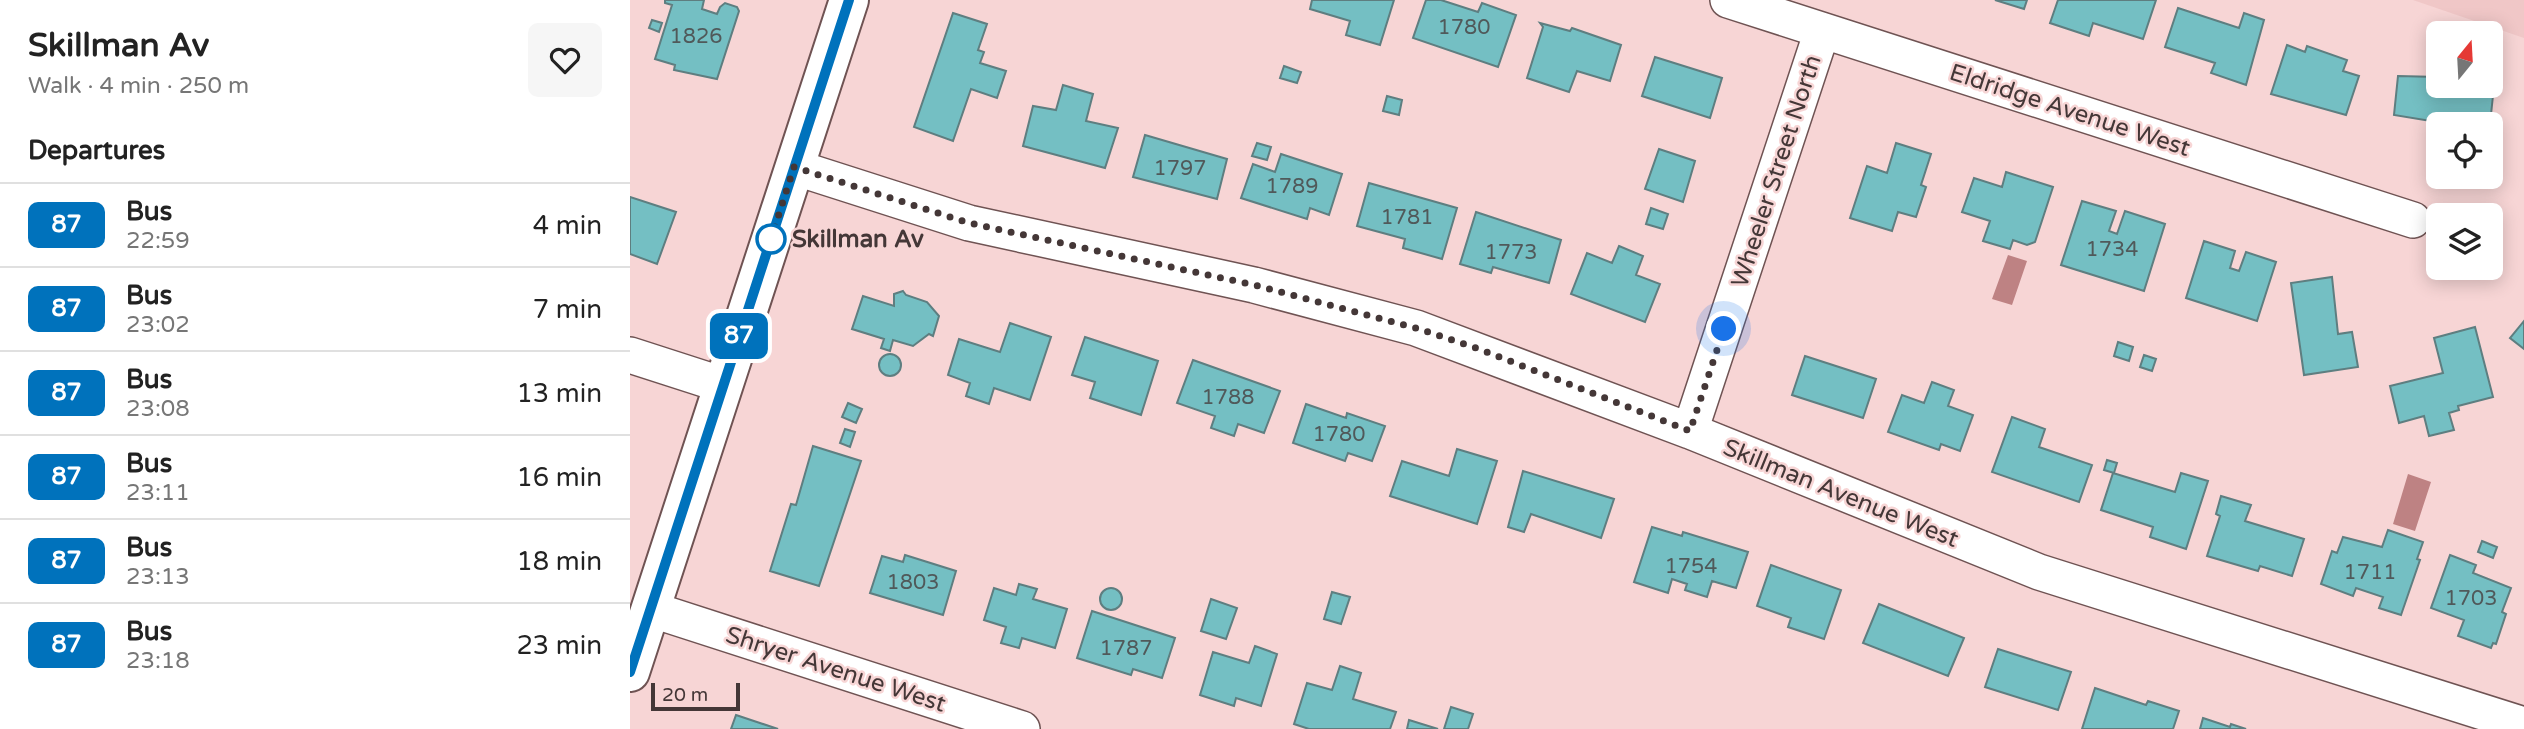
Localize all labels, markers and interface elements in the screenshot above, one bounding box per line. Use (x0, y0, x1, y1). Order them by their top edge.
house number: 1780 (1438, 15, 1490, 40)
north arrow (2426, 21, 2502, 98)
map controls (2426, 21, 2503, 280)
button: heart (528, 23, 602, 97)
house number: 1826 (670, 24, 722, 49)
text: Skillman Av (28, 26, 209, 65)
street label: Wheeler Street North (1725, 51, 1828, 291)
street label: Eldridge Avenue West (1946, 58, 2194, 163)
text: Walk · 4 min · 250 m (28, 72, 249, 100)
button: locate (2426, 112, 2503, 189)
text: Departures (28, 135, 165, 166)
house number: 1797 (1154, 156, 1206, 181)
house number: 1789 (1266, 174, 1318, 199)
text: Bus (126, 196, 172, 227)
button: layers (2426, 203, 2503, 280)
house number: 1781 (1381, 205, 1433, 230)
text: 87 (51, 210, 82, 239)
text: 4 min (533, 210, 602, 241)
marker: Skillman Av (756, 224, 786, 254)
place label: Skillman Av (792, 225, 924, 254)
text: 22:59 (126, 227, 190, 255)
house number: 1734 (2086, 237, 2138, 262)
house number: 1773 (1485, 240, 1537, 265)
text: Bus (126, 280, 172, 311)
text: 87 (51, 294, 82, 323)
text: 7 min (533, 294, 602, 325)
text: 23:02 (126, 311, 190, 339)
your location (1706, 311, 1741, 346)
line badge: 87 (708, 313, 770, 359)
text: 87 (724, 321, 754, 350)
text: Bus (126, 364, 172, 395)
text: 87 (51, 378, 82, 407)
text: 13 min (516, 378, 602, 409)
house number: 1788 (1202, 385, 1254, 410)
text: 23:08 (126, 395, 190, 423)
house number: 1780 (1313, 422, 1365, 447)
street label: Skillman Avenue West (1719, 433, 1963, 554)
text: Bus (126, 448, 172, 479)
text: 87 (51, 462, 82, 491)
text: 16 min (516, 462, 602, 493)
text: 23:11 (126, 479, 190, 507)
text: Bus (126, 532, 172, 563)
text: 87 (51, 546, 82, 575)
text: 18 min (516, 546, 602, 577)
house number: 1754 (1665, 554, 1717, 579)
house number: 1711 (2344, 560, 2396, 585)
text: 23:13 (126, 563, 190, 591)
house number: 1803 (887, 570, 939, 595)
house number: 1703 (2445, 586, 2497, 611)
text: Bus (126, 616, 172, 647)
street label: Shryer Avenue West (722, 620, 950, 719)
text: 87 (51, 630, 82, 659)
text: 23 min (516, 630, 602, 661)
house number: 1787 (1100, 636, 1152, 661)
text: 23:18 (126, 647, 190, 675)
scale bar (651, 680, 740, 712)
text: 20 m (662, 684, 708, 706)

